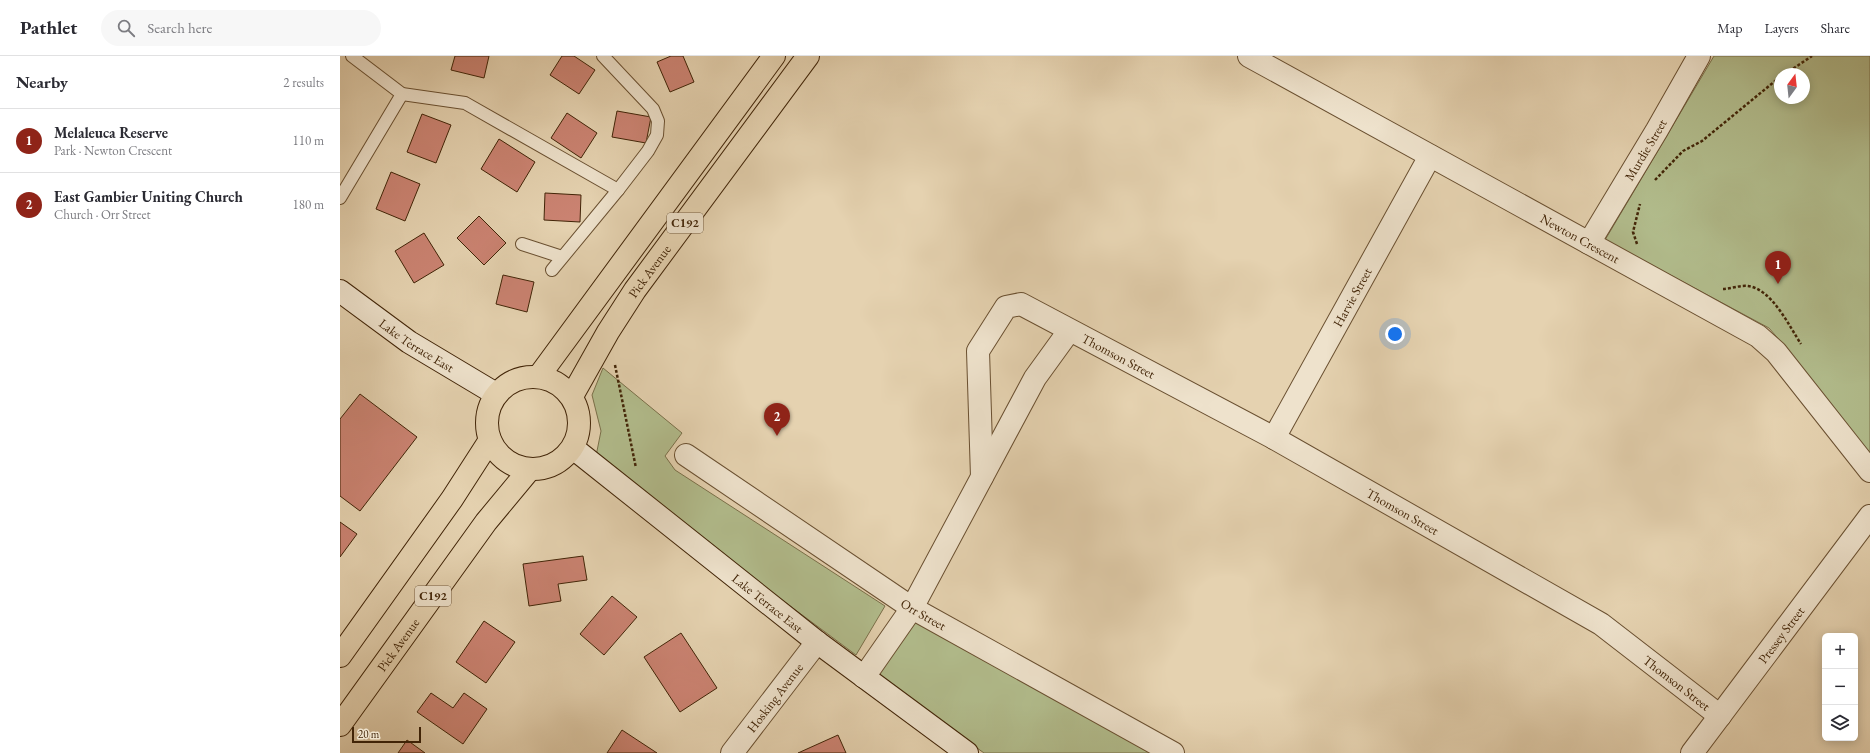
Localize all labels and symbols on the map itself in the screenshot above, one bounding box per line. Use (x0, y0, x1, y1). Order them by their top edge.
north arrow (1774, 68, 1810, 104)
street label: Murdie Street (1620, 116, 1670, 184)
street label: Newton Crescent (1537, 209, 1623, 267)
road number: C192 (667, 213, 703, 233)
street label: Pick Avenue (624, 241, 674, 301)
pin: 1 (1765, 251, 1791, 284)
street label: Harvie Street (1329, 264, 1375, 330)
street label: Lake Terrace East (376, 314, 457, 376)
your location (1385, 324, 1405, 344)
street label: Thomson Street (1079, 329, 1158, 382)
pin: 2 (764, 403, 790, 436)
street label: Thomson Street (1364, 484, 1442, 539)
street label: Lake Terrace East (729, 570, 807, 636)
road number: C192 (415, 586, 451, 606)
street label: Orr Street (897, 594, 949, 634)
street label: Pressey Street (1754, 603, 1808, 667)
street label: Pick Avenue (373, 615, 423, 675)
street label: Thomson Street (1640, 651, 1714, 714)
street label: Hosking Avenue (743, 659, 807, 736)
scale bar (352, 725, 421, 744)

